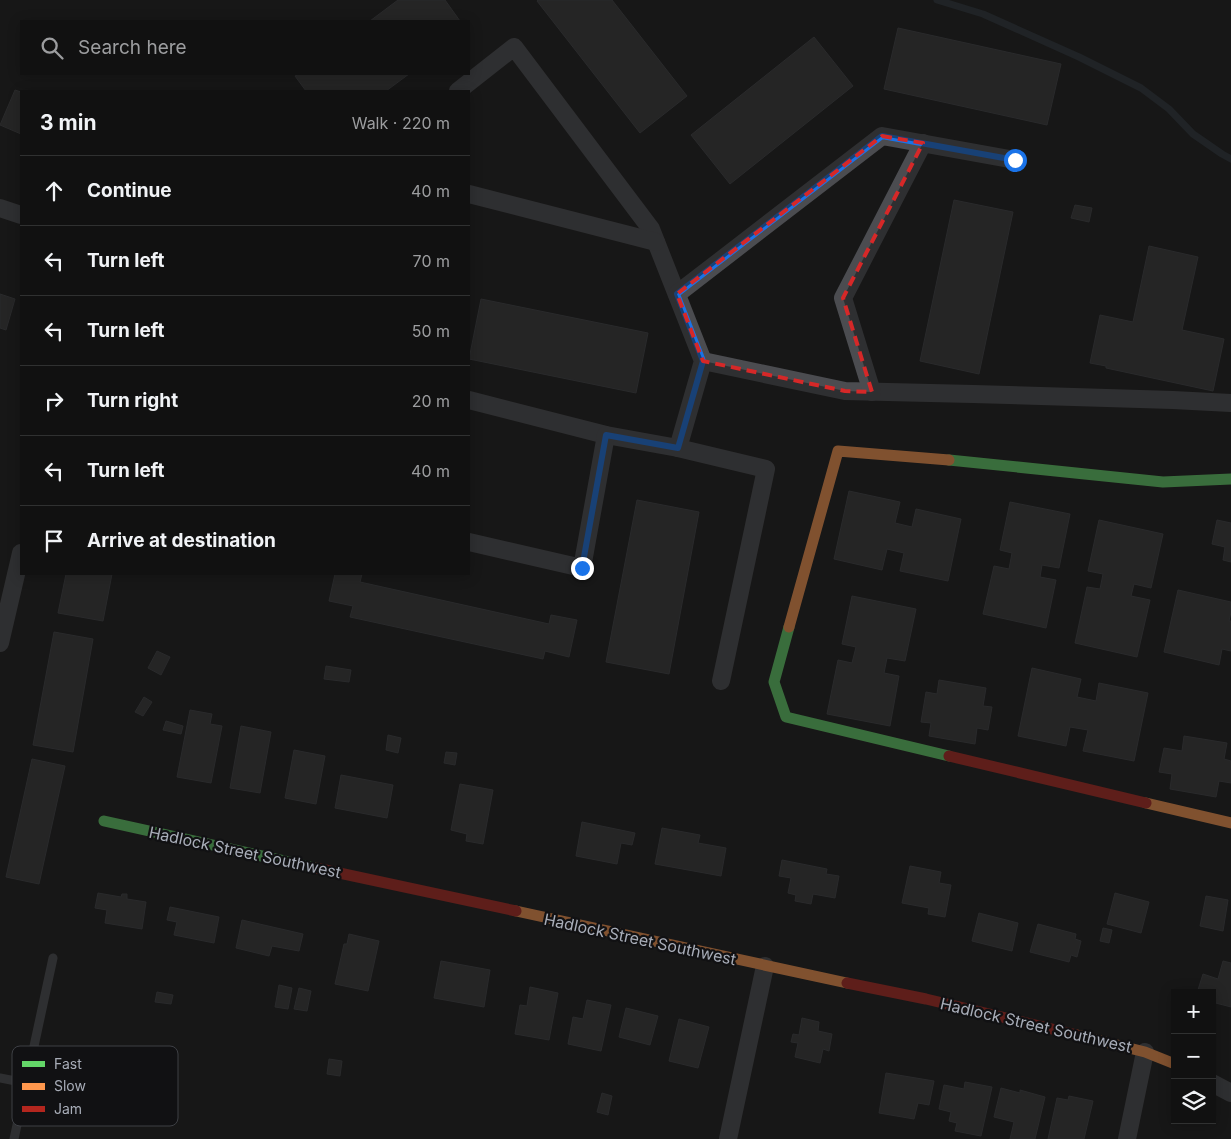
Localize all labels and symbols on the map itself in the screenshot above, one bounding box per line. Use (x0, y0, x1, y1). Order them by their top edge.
route start (1004, 149, 1027, 172)
route end (571, 557, 594, 580)
street label: Hadlock Street Southwest (147, 822, 343, 882)
street label: Hadlock Street Southwest (542, 909, 738, 969)
street label: Hadlock Street Southwest (938, 993, 1134, 1057)
legend (12, 1046, 178, 1126)
text: Fast (54, 1055, 82, 1072)
text: Slow (54, 1077, 86, 1094)
text: Jam (54, 1100, 82, 1117)

